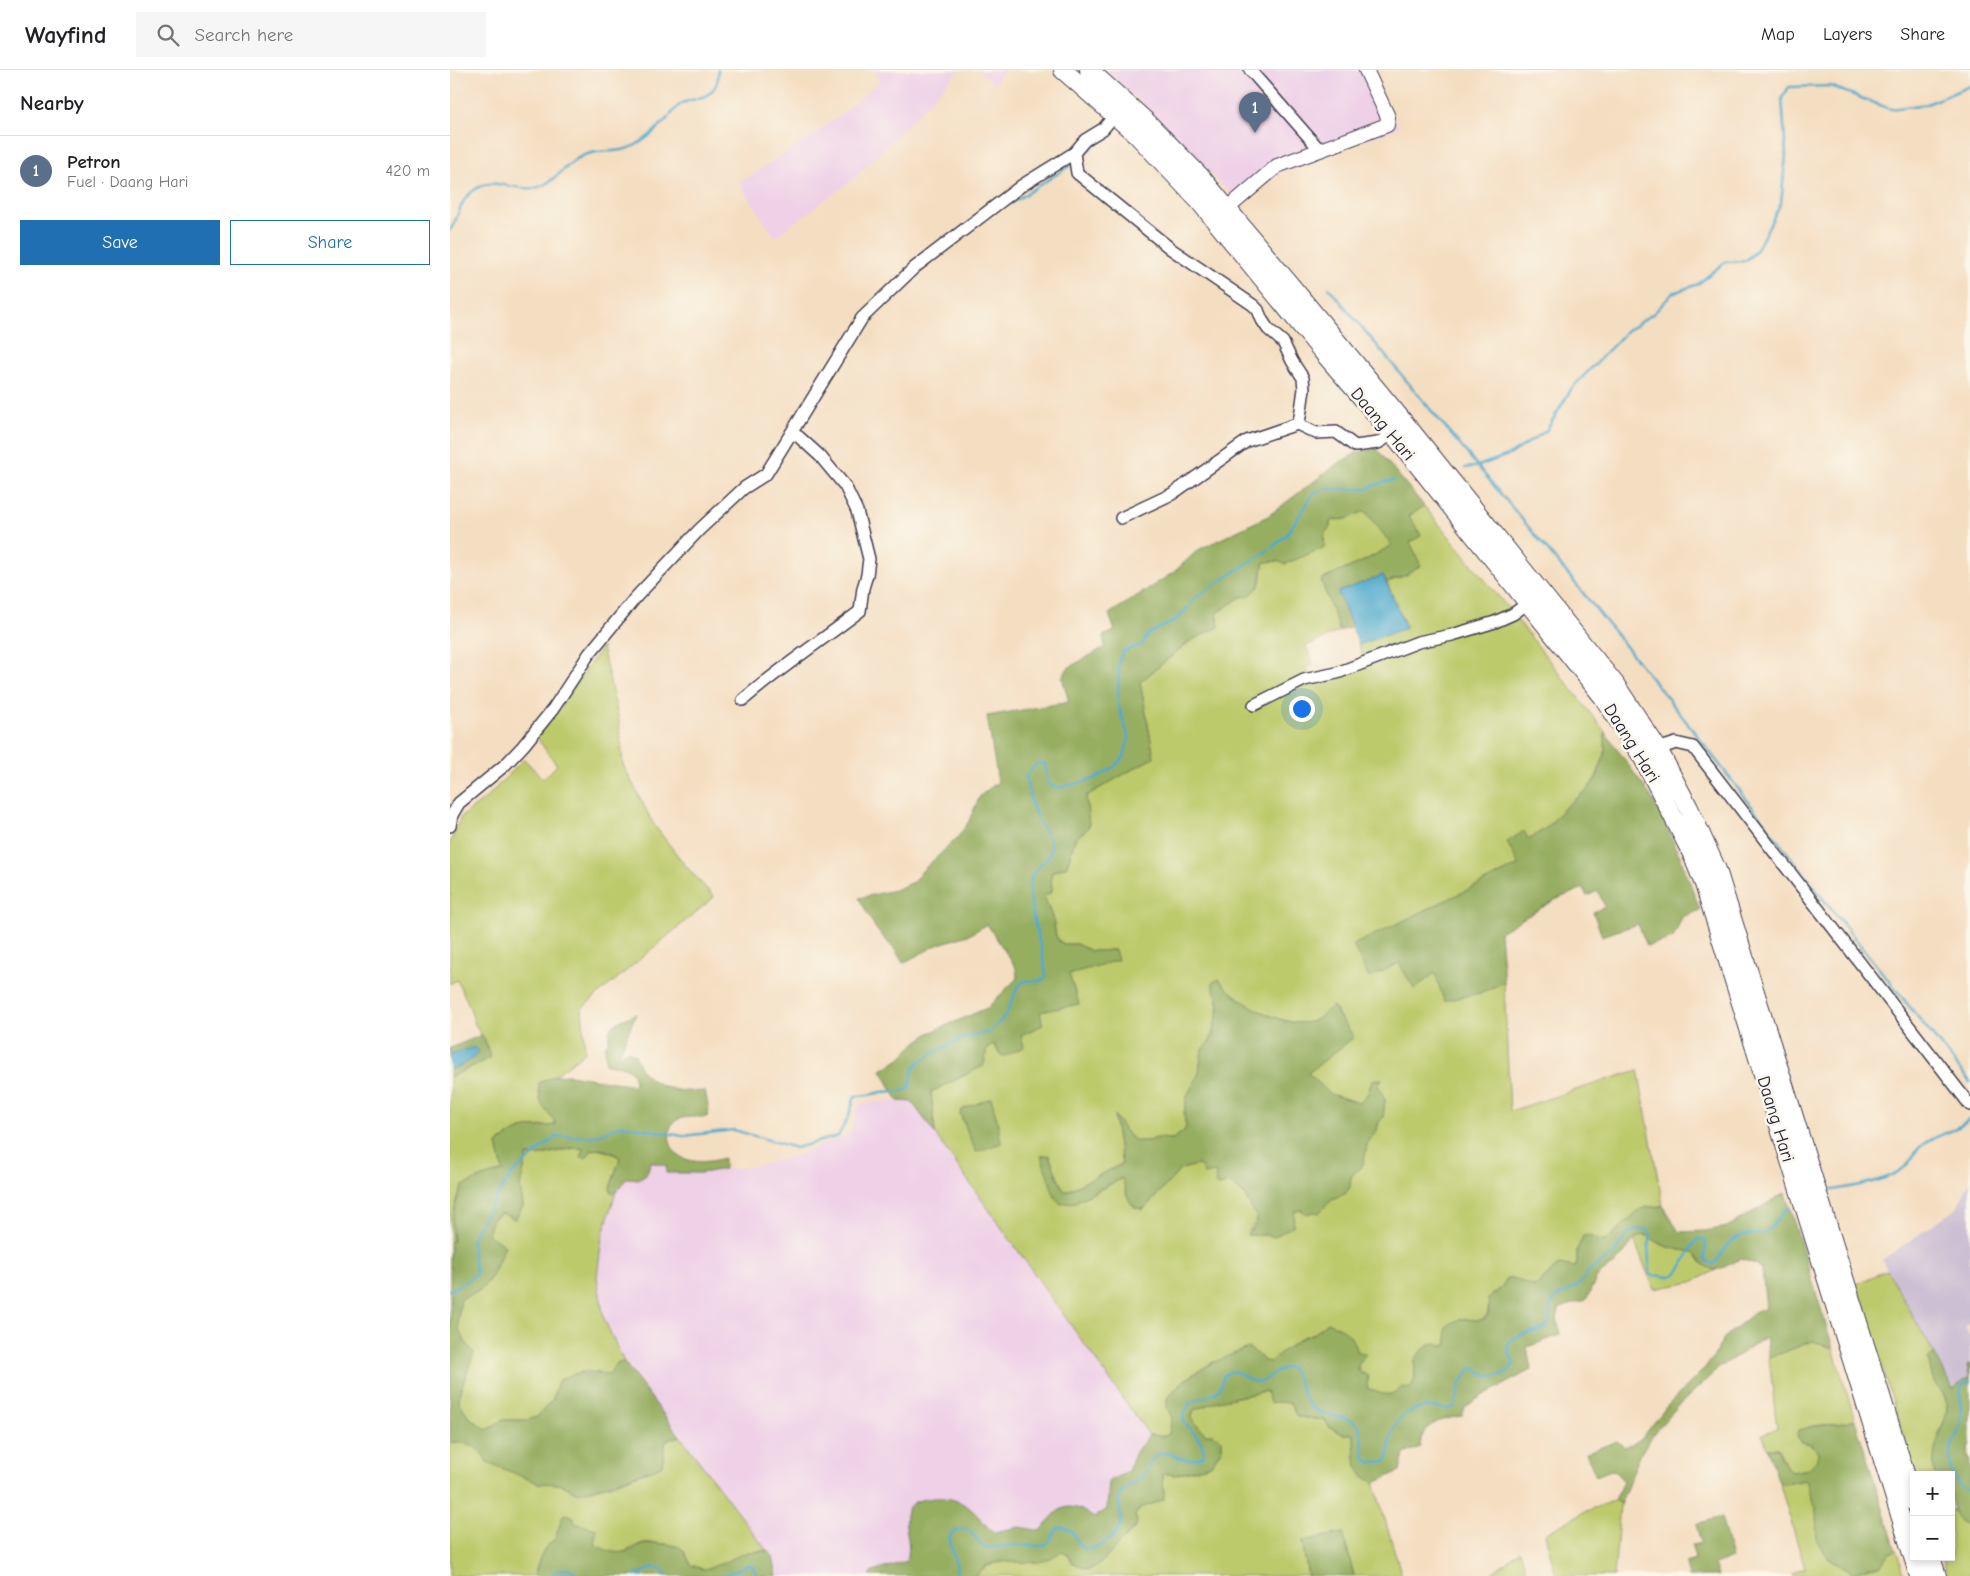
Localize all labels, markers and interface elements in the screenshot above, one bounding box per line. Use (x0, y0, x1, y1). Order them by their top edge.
search box (136, 12, 486, 57)
text: Wayfind (25, 21, 106, 49)
icon: search (154, 21, 182, 49)
text: Search here (194, 24, 293, 46)
text: Map (1761, 24, 1795, 45)
text: Layers (1823, 24, 1872, 45)
text: Share (1900, 24, 1945, 45)
text: Nearby (20, 91, 84, 115)
pin: 1 (1239, 92, 1271, 133)
text: Petron (67, 151, 121, 173)
text: 1 (33, 162, 39, 180)
text: 420 m (386, 162, 430, 180)
text: Fuel · Daang Hari (67, 173, 189, 191)
button: Save (20, 220, 220, 265)
button: Share (230, 220, 430, 265)
street label: Daang Hari (1346, 384, 1419, 465)
your location (1289, 696, 1315, 722)
street label: Daang Hari (1599, 700, 1664, 787)
street label: Daang Hari (1752, 1074, 1799, 1165)
map controls (1910, 1471, 1955, 1561)
button: + (1910, 1471, 1955, 1516)
button: − (1910, 1516, 1955, 1561)

